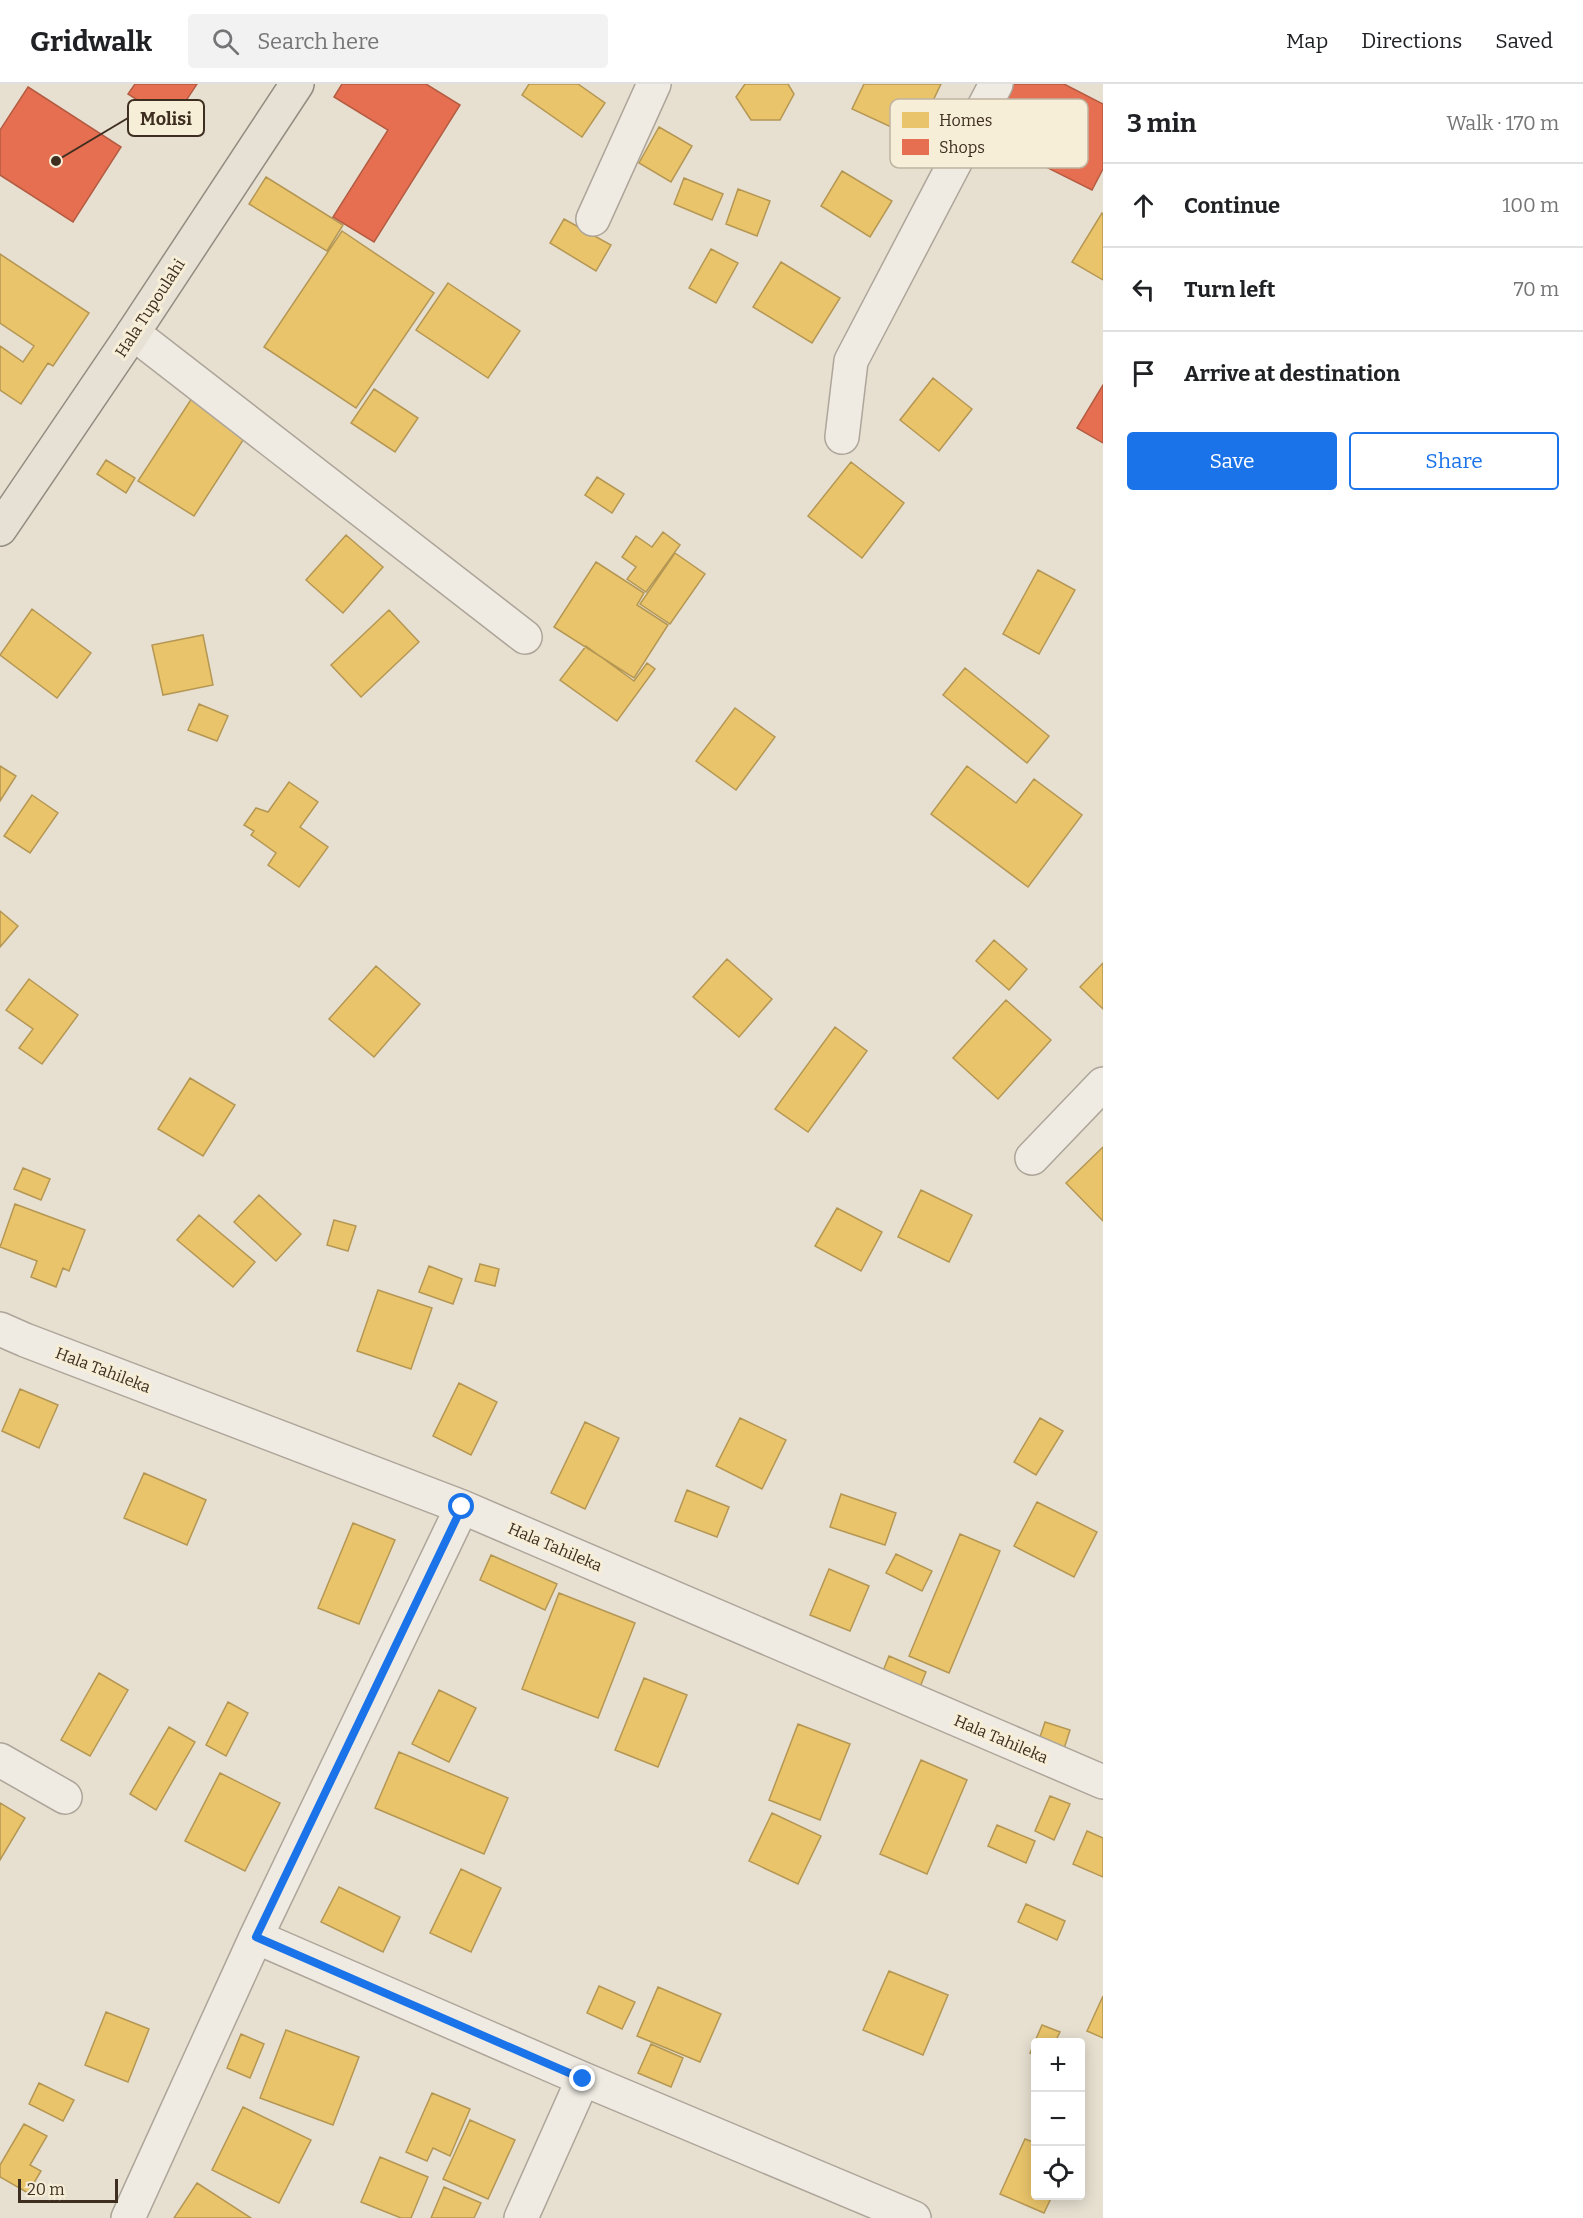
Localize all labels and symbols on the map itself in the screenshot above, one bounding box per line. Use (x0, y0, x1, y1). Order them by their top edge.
legend (890, 99, 1088, 168)
callout: Molisi (128, 100, 204, 136)
text: Molisi (140, 108, 192, 130)
text: Homes (939, 111, 992, 130)
text: Shops (939, 138, 985, 157)
street label: Hala Tupoulahi (111, 255, 189, 361)
street label: Hala Tahileka (53, 1343, 153, 1397)
route start (448, 1493, 474, 1519)
street label: Hala Tahileka (505, 1519, 605, 1575)
street label: Hala Tahileka (951, 1711, 1051, 1767)
route end (569, 2065, 595, 2091)
scale bar (18, 2176, 118, 2204)

